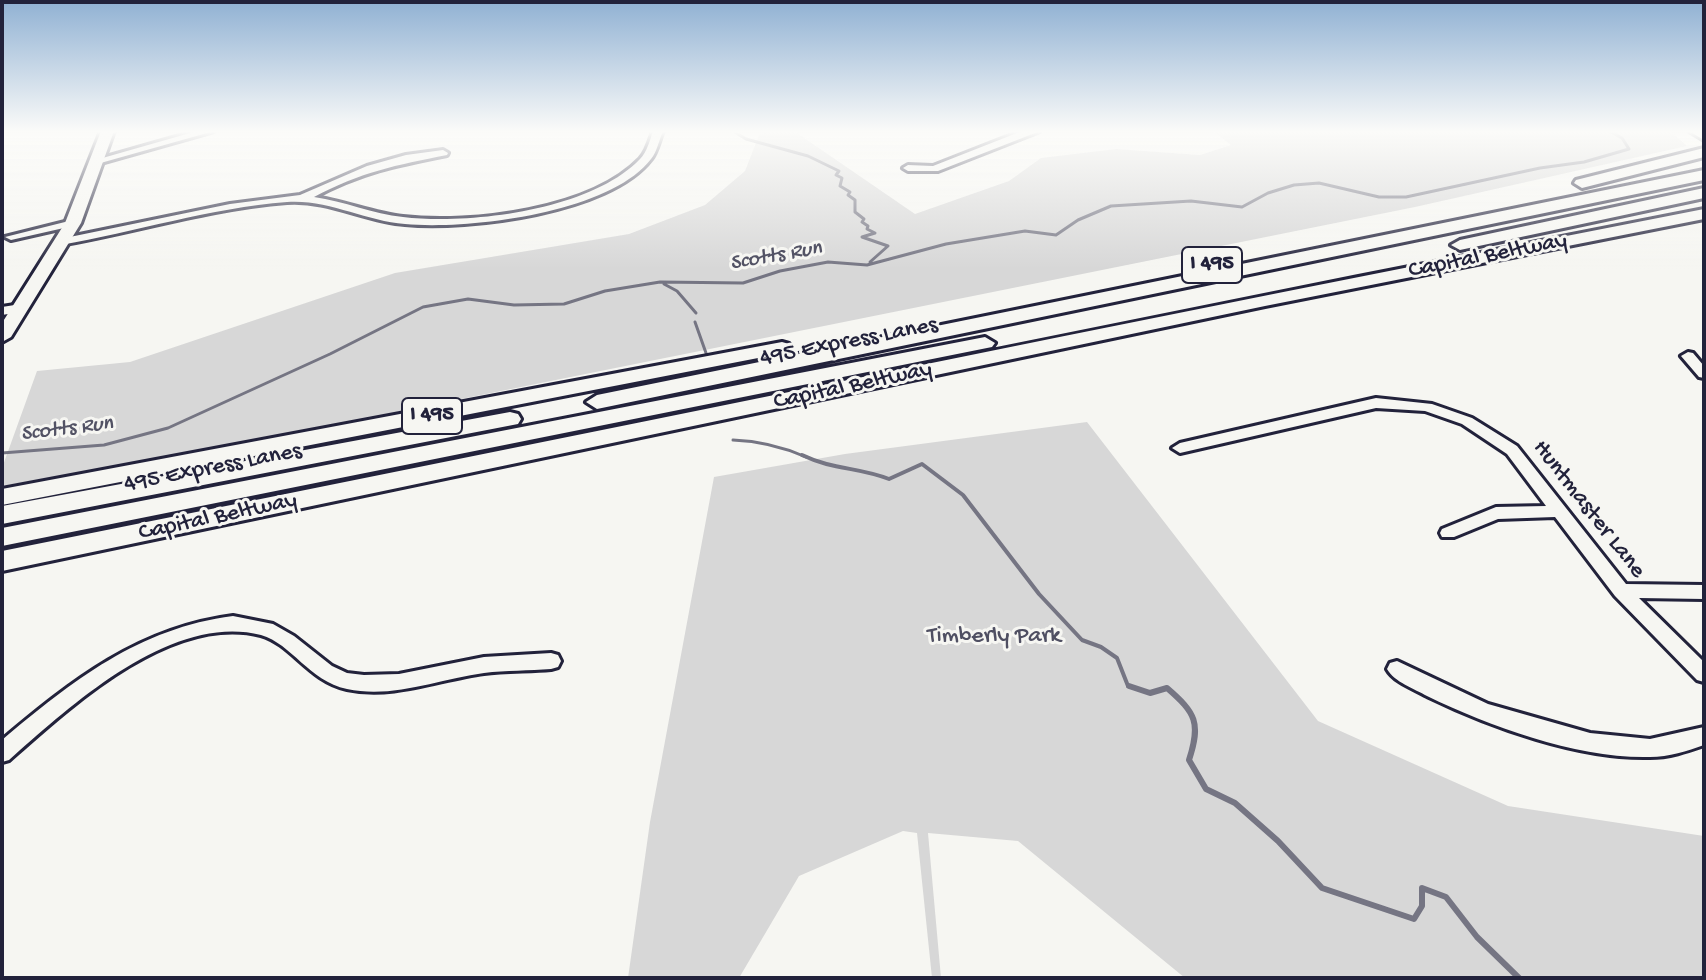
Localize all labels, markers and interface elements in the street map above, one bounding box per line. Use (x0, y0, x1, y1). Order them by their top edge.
street label: Capital Beltway (1406, 228, 1570, 286)
water label: Scotts Run (728, 236, 824, 278)
road number: I 495 (1182, 247, 1242, 283)
street label: 495 Express Lanes (758, 312, 940, 374)
street label: Capital Beltway (771, 356, 935, 418)
road number: I 495 (402, 398, 462, 434)
water label: Scotts Run (19, 411, 115, 449)
street label: Huntmaster Lane (1525, 435, 1651, 585)
street label: 495 Express Lanes (122, 438, 304, 500)
street label: Capital Beltway (136, 487, 300, 549)
park label: Timberly Park (927, 623, 1061, 651)

